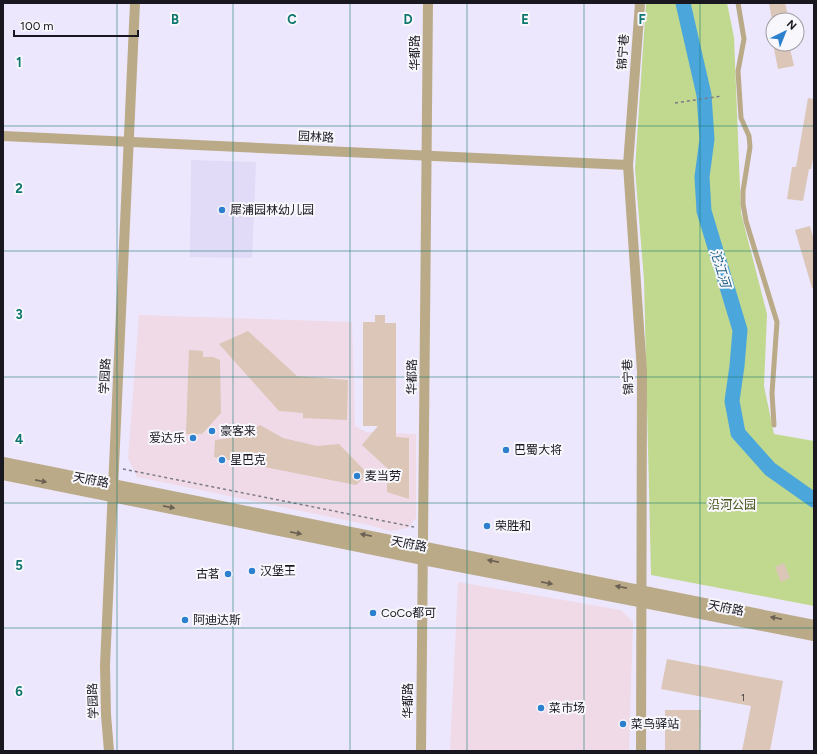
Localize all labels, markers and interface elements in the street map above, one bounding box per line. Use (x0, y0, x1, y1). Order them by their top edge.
scale bar (14, 12, 138, 38)
text: B (171, 12, 179, 27)
text: C (287, 12, 297, 27)
text: D (403, 12, 413, 27)
text: E (521, 12, 529, 27)
text: F (638, 12, 646, 27)
north arrow (765, 12, 805, 52)
text: N (784, 17, 799, 33)
text: 100 m (20, 19, 54, 33)
street label: 锦宁巷 (615, 34, 631, 70)
street label: 华都路 (408, 35, 422, 71)
text: 1 (16, 55, 22, 70)
street label: 园林路 (298, 129, 334, 145)
text: 2 (15, 181, 23, 196)
place label: 犀浦园林幼儿园 (230, 203, 314, 217)
marker: 犀浦园林幼儿园 (217, 205, 227, 215)
water label: 沱江河 (708, 247, 734, 292)
text: 3 (15, 307, 23, 322)
street label: 学园路 (97, 358, 113, 394)
street label: 华都路 (405, 359, 419, 395)
street label: 锦宁巷 (620, 359, 636, 395)
place label: 豪客来 (220, 424, 256, 438)
marker: 豪客来 (207, 426, 217, 436)
place label: 爱达乐 (149, 431, 185, 445)
text: 4 (15, 432, 23, 447)
marker: 爱达乐 (188, 433, 198, 443)
place label: 巴蜀大将 (514, 443, 562, 457)
marker: 巴蜀大将 (501, 445, 511, 455)
place label: 星巴克 (230, 453, 266, 467)
marker: 星巴克 (217, 455, 227, 465)
place label: 麦当劳 (365, 469, 401, 483)
street label: 天府路 (72, 470, 110, 490)
marker: 麦当劳 (352, 471, 362, 481)
one-way arrow (35, 479, 47, 485)
park label: 沿河公园 (708, 498, 756, 512)
one-way arrow (163, 505, 175, 511)
place label: 荣胜和 (495, 519, 531, 533)
marker: 荣胜和 (482, 521, 492, 531)
one-way arrow (290, 530, 302, 536)
one-way arrow (360, 532, 372, 538)
street label: 天府路 (390, 534, 428, 554)
text: 5 (15, 558, 23, 573)
one-way arrow (487, 558, 500, 564)
place label: 汉堡王 (260, 564, 296, 578)
marker: 汉堡王 (247, 566, 257, 576)
place label: 古茗 (196, 567, 220, 581)
marker: 古茗 (223, 569, 233, 579)
one-way arrow (541, 580, 553, 586)
one-way arrow (615, 583, 627, 589)
street label: 天府路 (707, 598, 745, 618)
place label: CoCo都可 (381, 606, 436, 620)
marker: CoCo都可 (368, 608, 378, 618)
place label: 阿迪达斯 (193, 613, 241, 627)
one-way arrow (770, 614, 782, 620)
marker: 阿迪达斯 (180, 615, 190, 625)
street label: 学园路 (85, 683, 101, 719)
street label: 华都路 (401, 683, 415, 719)
text: 6 (15, 684, 23, 699)
house number: 1 (741, 691, 745, 704)
place label: 菜市场 (549, 701, 585, 715)
marker: 菜市场 (536, 703, 546, 713)
place label: 菜鸟驿站 (631, 717, 679, 731)
marker: 菜鸟驿站 (618, 719, 628, 729)

